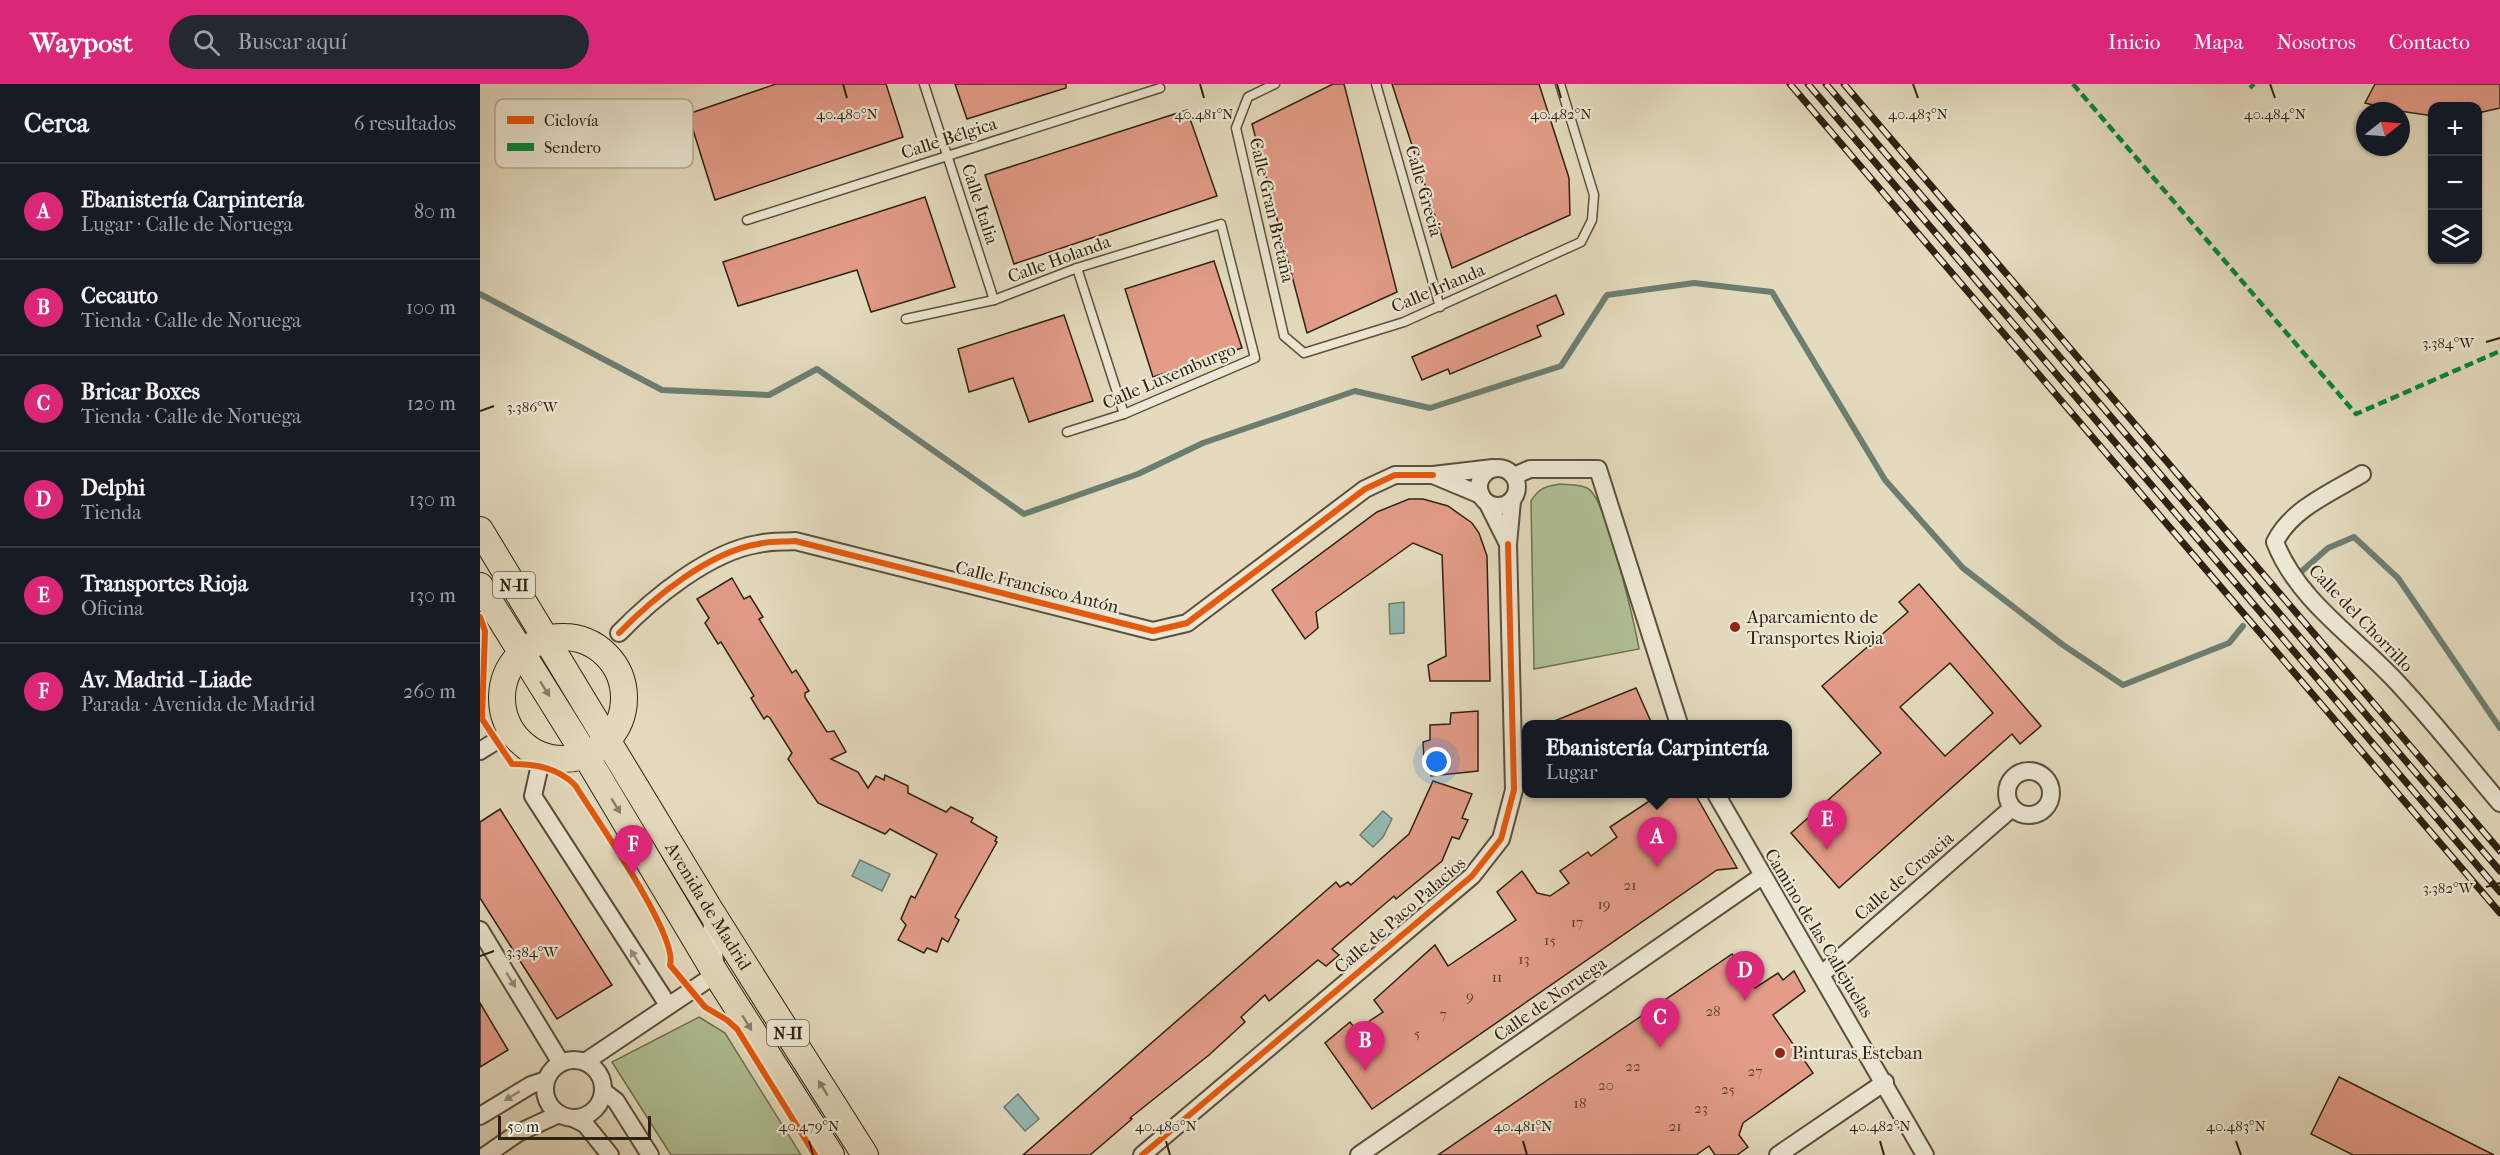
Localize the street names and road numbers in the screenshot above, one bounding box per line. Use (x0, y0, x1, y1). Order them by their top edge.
street label: Calle Bélgica (899, 113, 1000, 164)
street label: Calle Gran Bretaña (1245, 136, 1299, 285)
street label: Calle Grecia (1400, 143, 1447, 240)
street label: Calle Italia (957, 161, 1003, 248)
street label: Calle Holanda (1005, 231, 1114, 288)
street label: Calle Irlanda (1388, 259, 1489, 318)
street label: Calle Luxemburgo (1099, 339, 1239, 414)
street label: Calle Francisco Antón (953, 557, 1121, 618)
street label: Calle del Chorrillo (2304, 560, 2417, 676)
road number: N-II (493, 572, 535, 598)
street label: Calle de Croacia (1851, 827, 1959, 925)
street label: Avenida de Madrid (660, 838, 755, 974)
street label: Camino de las Callejuelas (1760, 845, 1877, 1022)
street label: Calle de Paco Palacios (1331, 853, 1470, 978)
street label: Calle de Noruega (1490, 952, 1611, 1046)
road number: N-II (767, 1020, 809, 1046)

